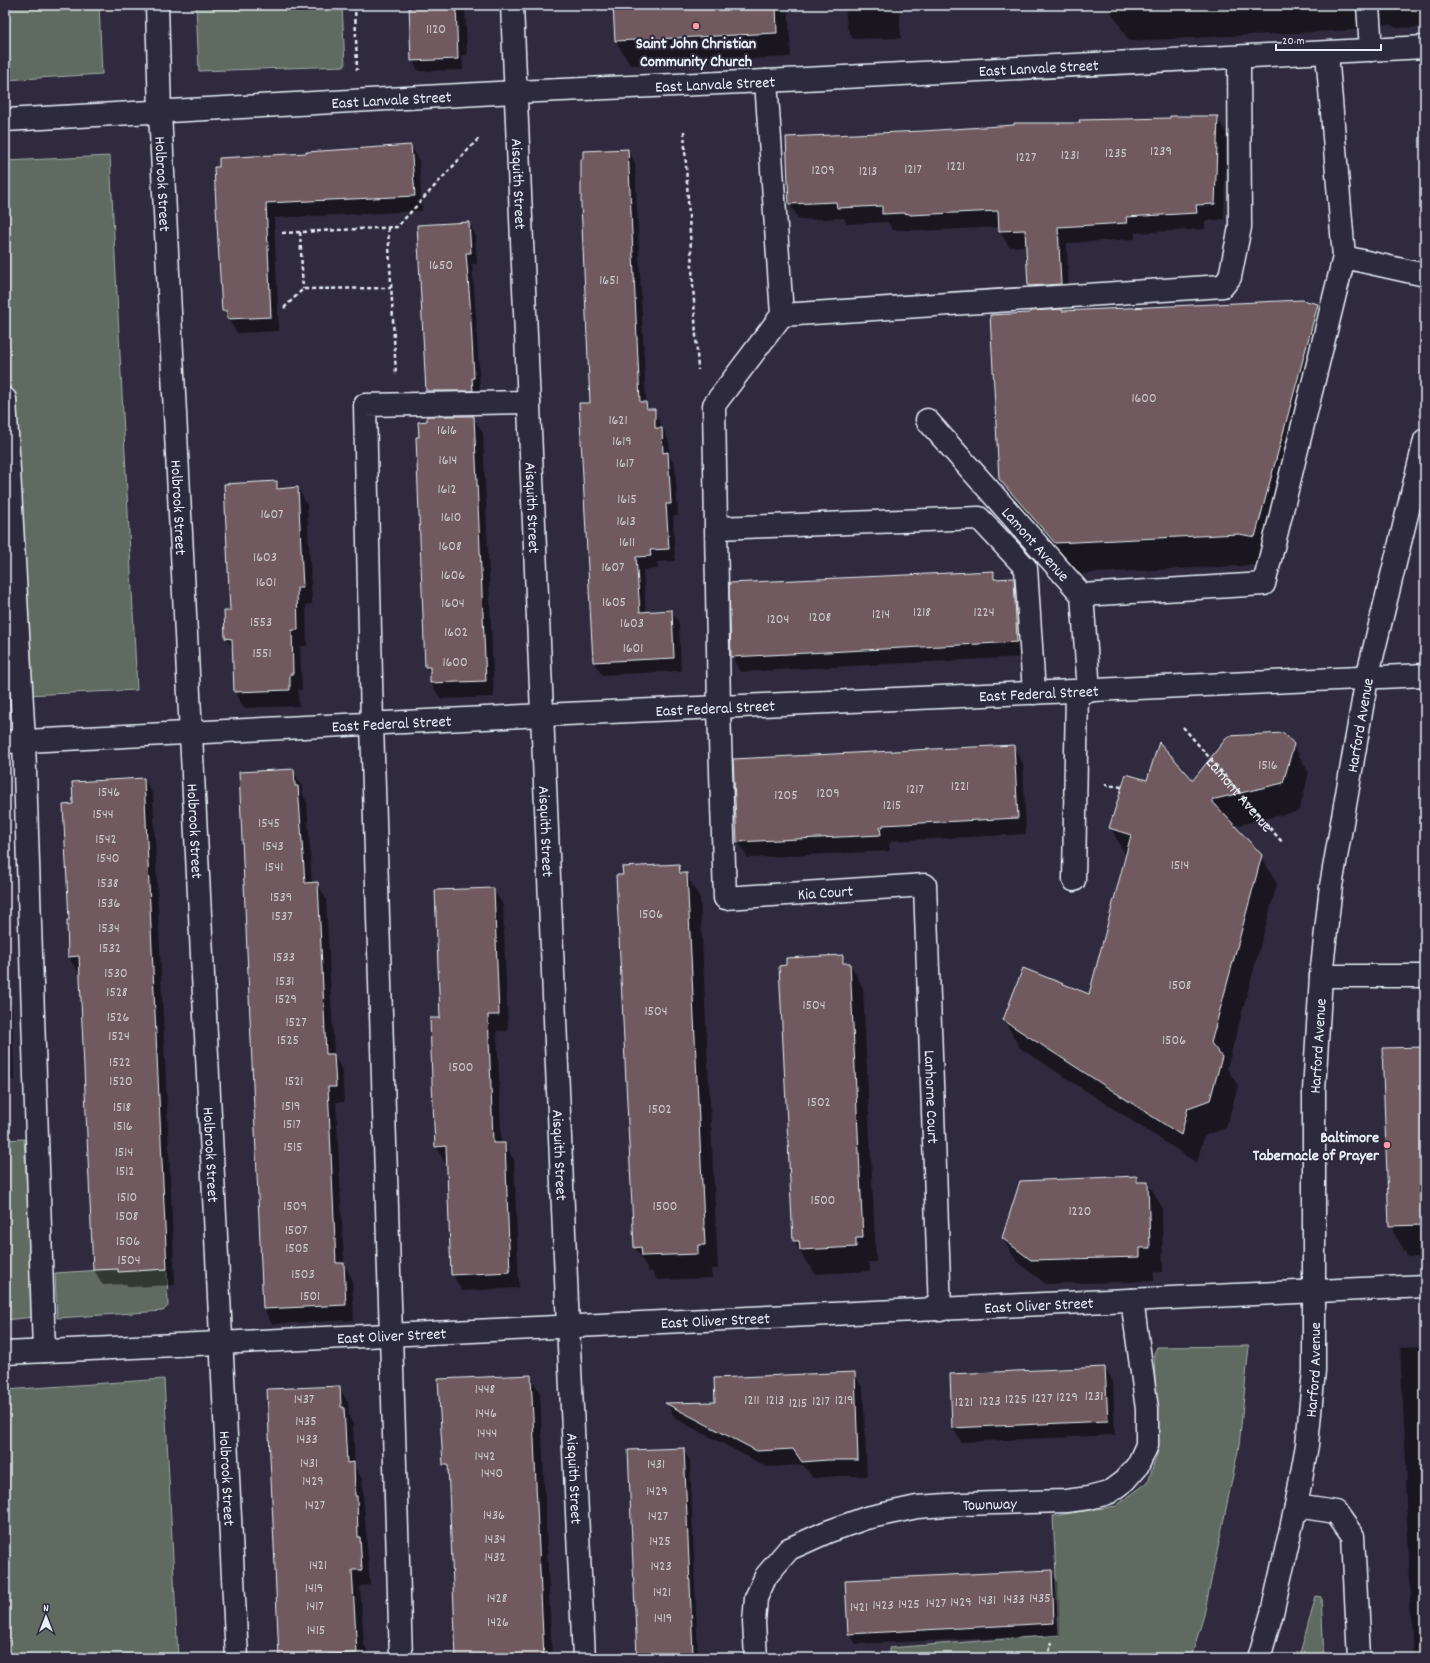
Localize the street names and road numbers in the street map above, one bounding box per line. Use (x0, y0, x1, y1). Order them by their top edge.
street label: East Lanvale Street (978, 55, 1099, 84)
street label: East Lanvale Street (655, 72, 776, 100)
street label: East Lanvale Street (331, 87, 452, 116)
street label: Holbrook Street (147, 136, 175, 232)
street label: Aisquith Street (504, 138, 531, 230)
street label: Holbrook Street (163, 459, 191, 556)
street label: Aisquith Street (517, 462, 544, 554)
street label: Lamont Avenue (995, 503, 1074, 588)
street label: Harford Avenue (1342, 676, 1381, 774)
street label: East Federal Street (979, 681, 1099, 709)
street label: East Federal Street (655, 695, 776, 724)
street label: East Federal Street (331, 711, 452, 740)
street label: Lamont Avenue (1199, 753, 1278, 838)
street label: Holbrook Street (179, 783, 207, 880)
street label: Aisquith Street (531, 785, 558, 878)
street label: Kia Court (797, 881, 854, 907)
street label: Harford Avenue (1305, 998, 1334, 1094)
street label: Lanhorne Court (917, 1050, 943, 1144)
street label: Holbrook Street (196, 1107, 223, 1203)
street label: Aisquith Street (545, 1109, 572, 1201)
street label: East Oliver Street (984, 1293, 1094, 1321)
street label: East Oliver Street (660, 1308, 771, 1336)
street label: Harford Avenue (1301, 1322, 1328, 1419)
street label: East Oliver Street (337, 1323, 447, 1351)
street label: Holbrook Street (212, 1430, 239, 1527)
street label: Aisquith Street (559, 1433, 587, 1525)
street label: Townway (963, 1493, 1018, 1518)

